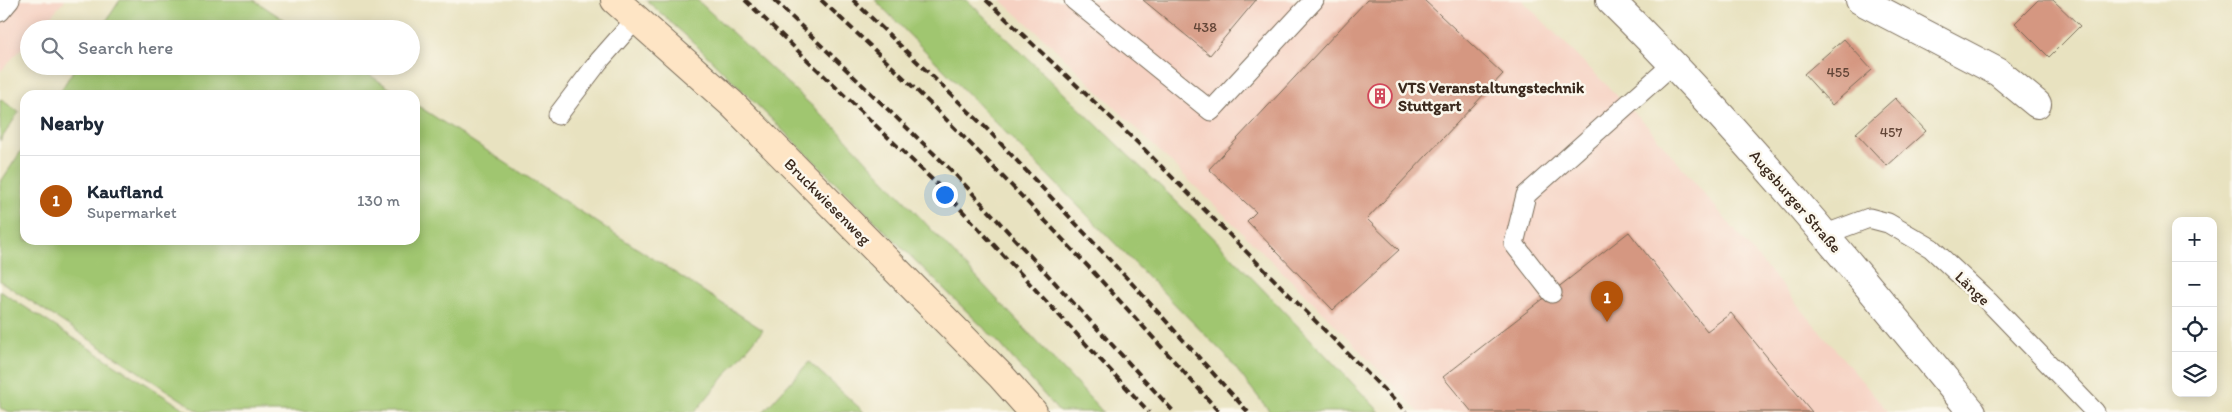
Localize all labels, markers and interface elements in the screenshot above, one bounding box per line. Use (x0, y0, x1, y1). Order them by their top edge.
house number: 438 (1193, 19, 1217, 36)
search box (20, 20, 420, 75)
icon: search (38, 34, 66, 62)
text: Search here (78, 36, 173, 59)
house number: 455 (1826, 64, 1850, 81)
place label: VTS Veranstaltungstechnik Stuttgart (1398, 78, 1585, 116)
building icon: VTS Veranstaltungstechnik Stuttgart (1367, 83, 1393, 109)
text: Nearby (40, 110, 104, 135)
house number: 457 (1880, 124, 1902, 141)
street label: Augsburger Straße (1746, 146, 1846, 257)
street label: Bruckwiesenweg (781, 154, 875, 249)
text: Kaufland (87, 180, 163, 203)
your location (932, 182, 958, 208)
text: 1 (52, 191, 60, 210)
text: 130 m (357, 191, 400, 210)
text: Supermarket (87, 203, 177, 222)
map controls (2172, 217, 2217, 397)
button: + (2172, 217, 2217, 262)
button: − (2172, 262, 2217, 307)
street label: Länge (1951, 267, 1994, 310)
pin: 1 (1591, 281, 1623, 322)
button: locate (2172, 307, 2217, 352)
button: layers (2172, 352, 2217, 397)

